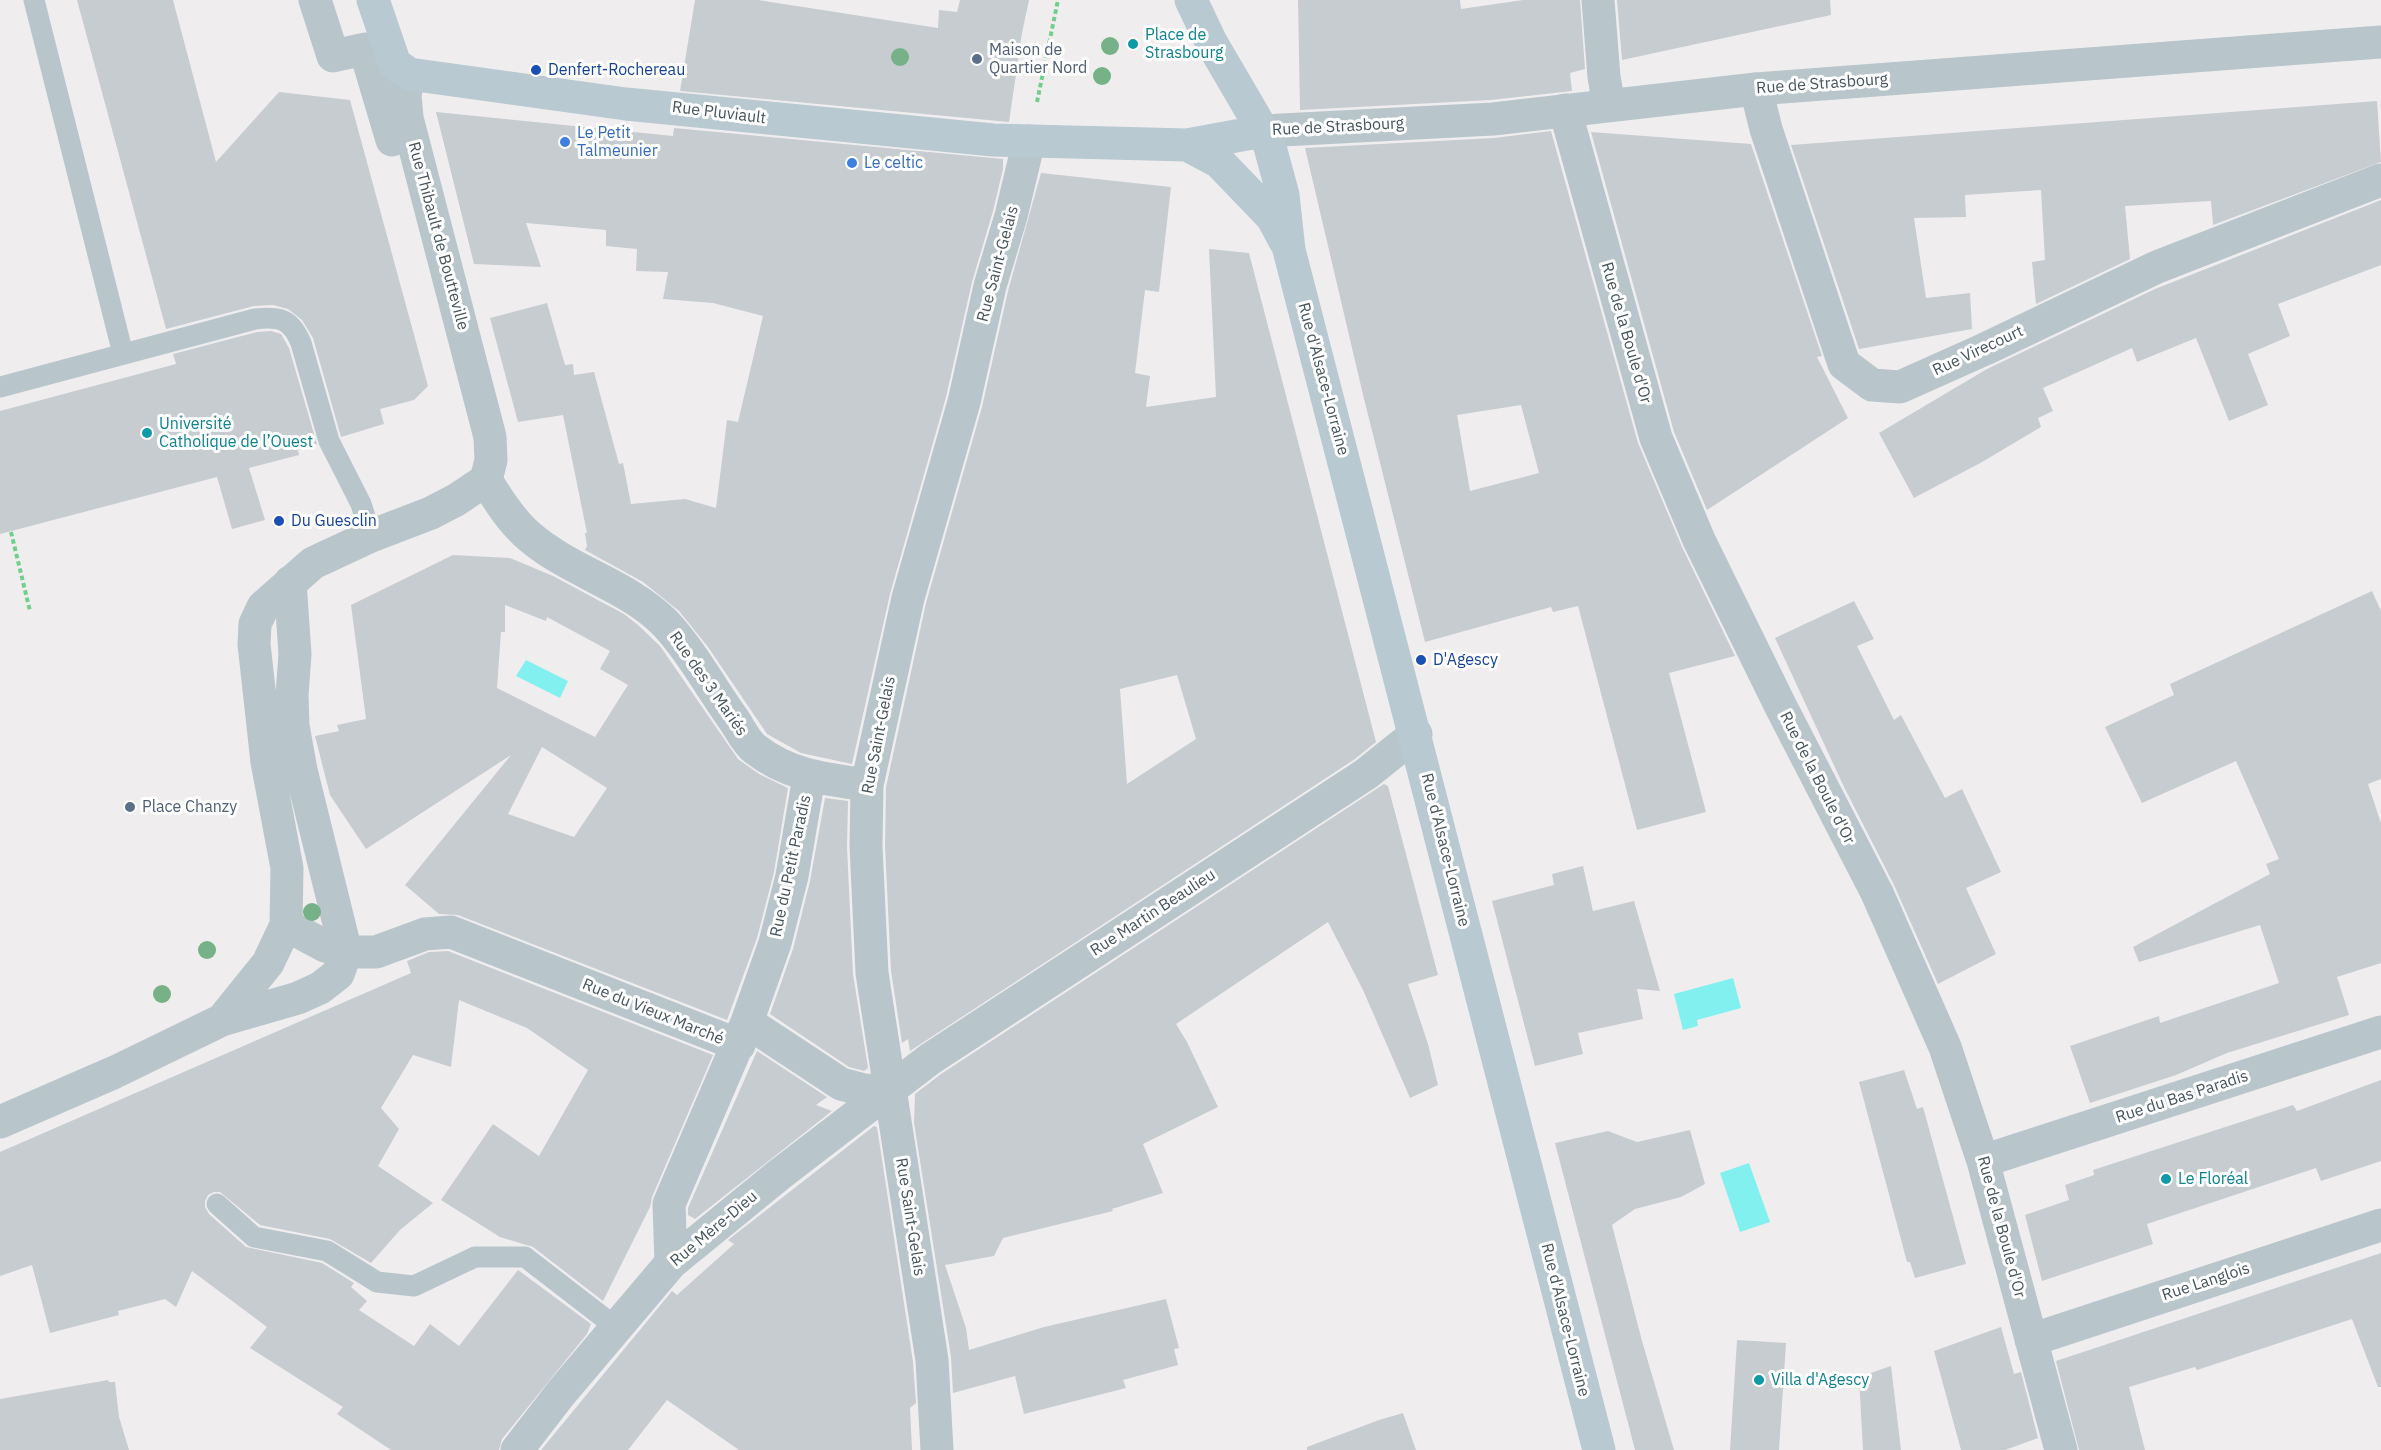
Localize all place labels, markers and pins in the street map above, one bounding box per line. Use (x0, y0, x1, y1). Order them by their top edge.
place label: Place de Strasbourg (1145, 25, 1223, 63)
marker: Place de Strasbourg (1126, 37, 1140, 51)
place label: Maison de Quartier Nord (989, 40, 1087, 78)
marker: Maison de Quartier Nord (970, 52, 984, 66)
place label: Denfert-Rochereau (548, 60, 685, 80)
marker: Denfert-Rochereau (529, 63, 543, 77)
place label: Le Petit Talmeunier (577, 123, 658, 161)
marker: Le Petit Talmeunier (558, 135, 572, 149)
place label: Le celtic (864, 153, 923, 173)
marker: Le celtic (845, 156, 859, 170)
place label: Université Catholique de l’Ouest (159, 414, 313, 452)
marker: Université Catholique de l’Ouest (140, 426, 154, 440)
place label: Du Guesclin (291, 511, 377, 531)
marker: Du Guesclin (272, 514, 286, 528)
place label: D'Agescy (1433, 650, 1498, 670)
marker: D'Agescy (1414, 653, 1428, 667)
place label: Place Chanzy (142, 797, 237, 817)
marker: Place Chanzy (123, 800, 137, 814)
place label: Le Floréal (2178, 1169, 2248, 1189)
marker: Le Floréal (2159, 1172, 2173, 1186)
place label: Villa d'Agescy (1771, 1370, 1869, 1390)
marker: Villa d'Agescy (1752, 1373, 1766, 1387)

